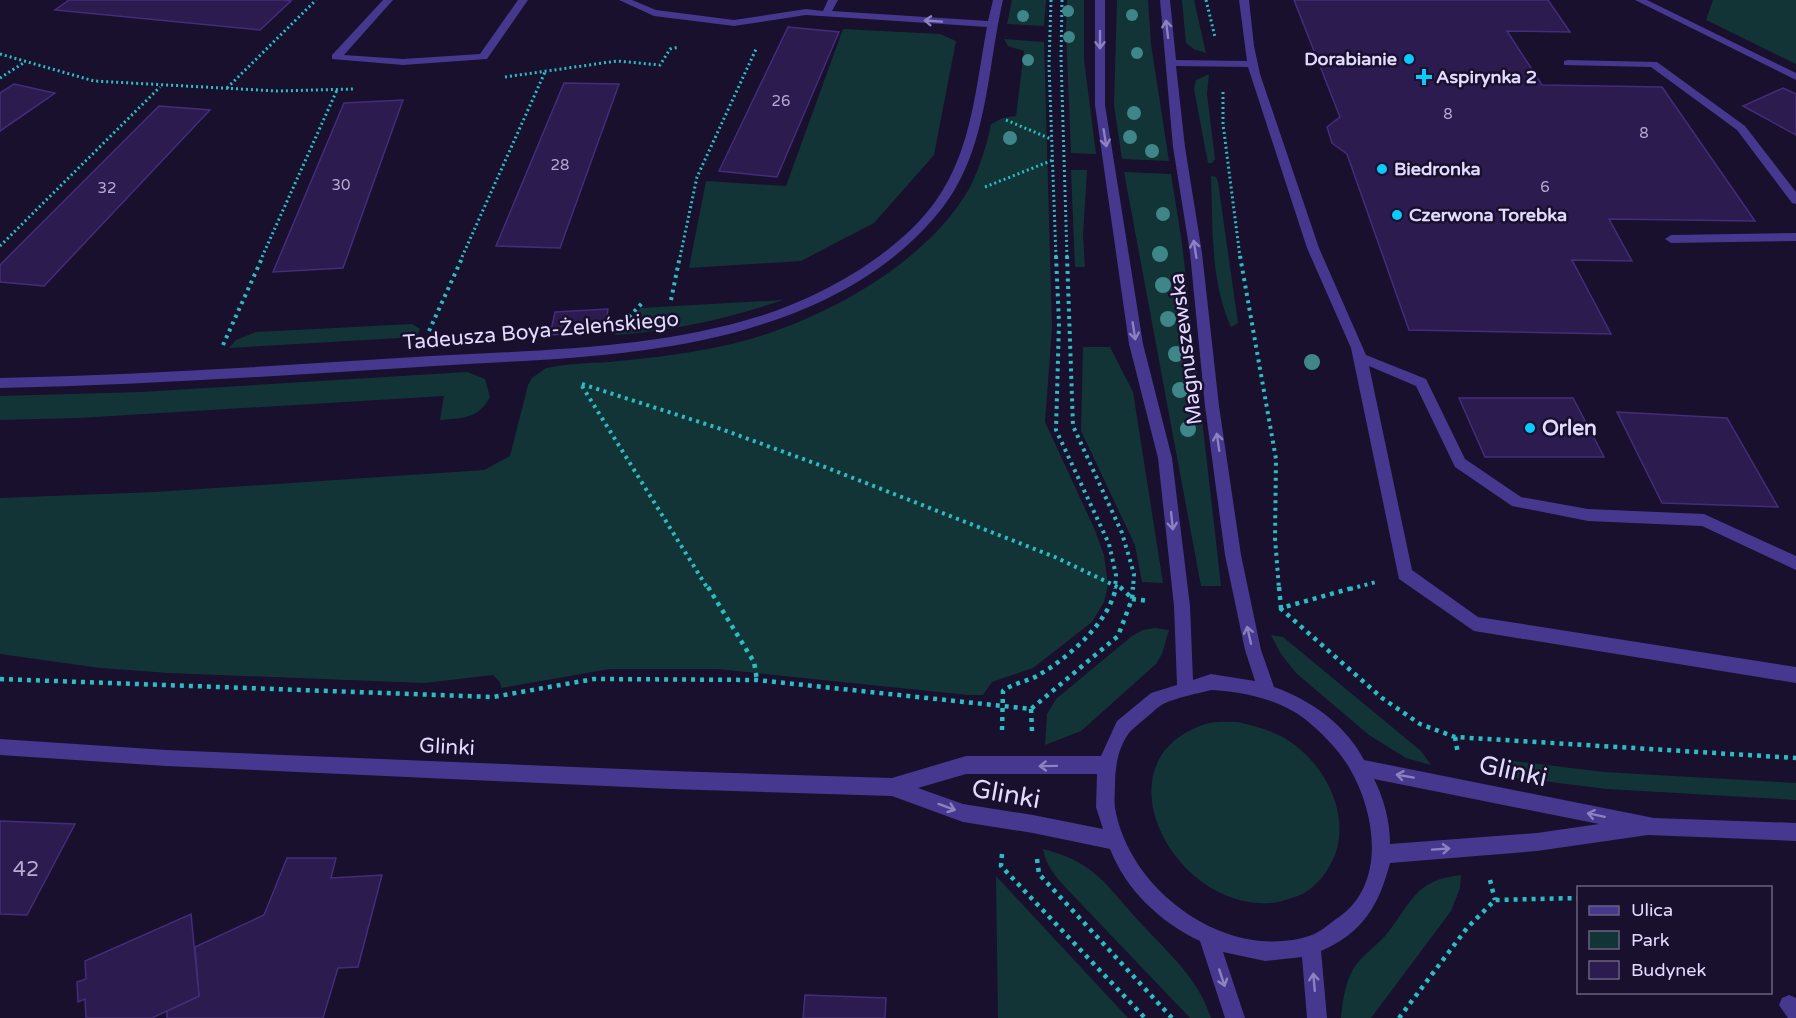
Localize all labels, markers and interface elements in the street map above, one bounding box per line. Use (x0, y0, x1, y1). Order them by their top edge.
one-way arrow (924, 15, 944, 26)
one-way arrow (1162, 19, 1173, 39)
one-way arrow (1094, 29, 1106, 49)
place label: Dorabianie (1304, 48, 1397, 70)
marker: Dorabianie (1402, 52, 1416, 66)
place label: Aspirynka 2 (1436, 66, 1537, 88)
marker: Aspirynka 2 (1417, 70, 1431, 84)
house number: 26 (772, 92, 790, 110)
house number: 8 (1443, 105, 1453, 123)
house number: 8 (1639, 124, 1649, 142)
one-way arrow (1100, 127, 1111, 147)
house number: 28 (551, 156, 569, 174)
place label: Biedronka (1394, 158, 1481, 180)
marker: Biedronka (1375, 162, 1389, 176)
house number: 30 (332, 176, 350, 194)
house number: 6 (1540, 178, 1550, 196)
house number: 32 (98, 179, 116, 197)
place label: Czerwona Torebka (1409, 204, 1567, 226)
marker: Czerwona Torebka (1390, 208, 1404, 222)
one-way arrow (1189, 239, 1200, 259)
street label: Magnuszewska (1164, 272, 1208, 426)
street label: Tadeusza Boya-Żeleńskiego (402, 306, 680, 356)
one-way arrow (1129, 320, 1140, 340)
place label: Orlen (1542, 416, 1597, 441)
marker: Orlen (1523, 421, 1537, 435)
one-way arrow (1212, 433, 1223, 453)
one-way arrow (1167, 511, 1178, 531)
one-way arrow (1243, 625, 1255, 644)
street label: Glinki (418, 733, 476, 761)
street label: Glinki (1476, 749, 1550, 793)
one-way arrow (1038, 760, 1058, 771)
one-way arrow (1396, 770, 1416, 781)
street label: Glinki (969, 773, 1043, 815)
one-way arrow (937, 802, 956, 813)
one-way arrow (1587, 808, 1606, 820)
one-way arrow (1430, 843, 1450, 854)
house number: 42 (13, 857, 39, 882)
legend (1577, 886, 1772, 994)
text: Ulica (1631, 899, 1673, 921)
text: Park (1631, 929, 1670, 951)
text: Budynek (1631, 959, 1706, 981)
one-way arrow (1217, 968, 1228, 987)
one-way arrow (1308, 973, 1319, 992)

